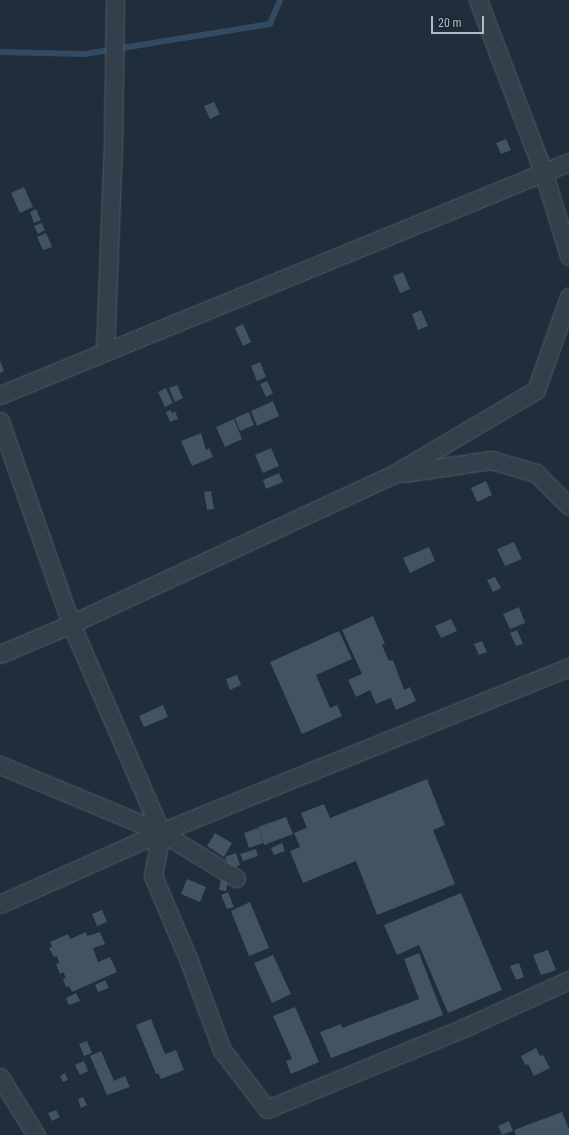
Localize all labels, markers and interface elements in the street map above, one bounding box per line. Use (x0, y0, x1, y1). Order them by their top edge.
scale bar (433, 8, 486, 34)
text: 20 m (438, 16, 462, 30)

